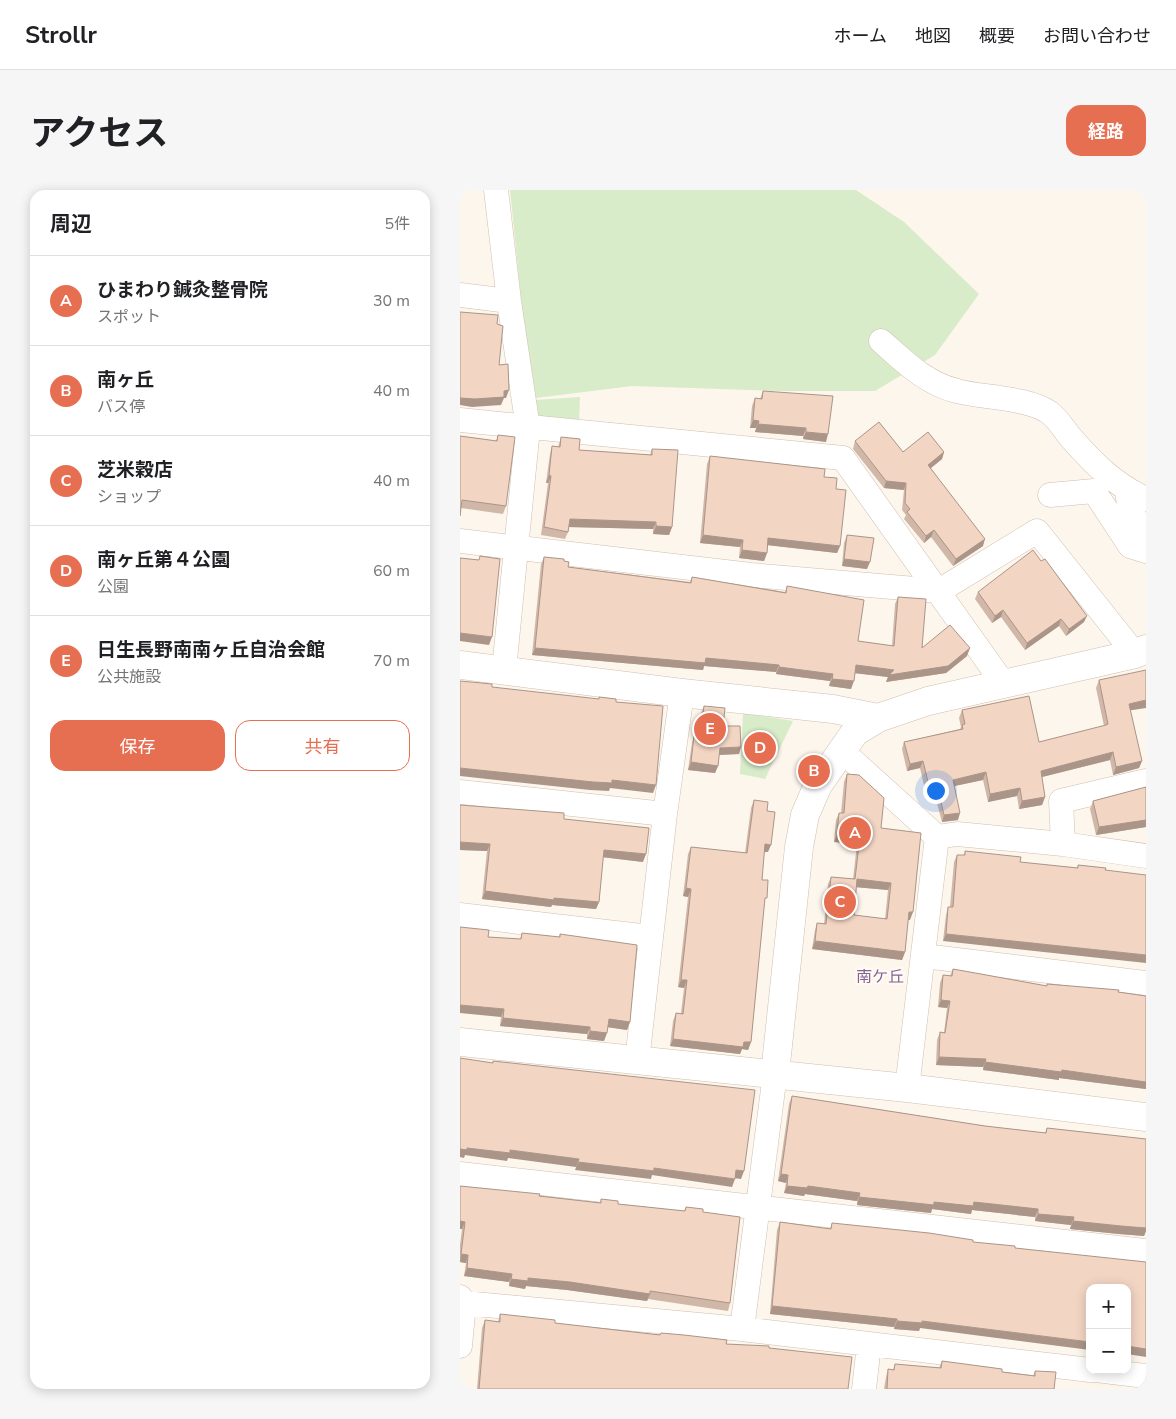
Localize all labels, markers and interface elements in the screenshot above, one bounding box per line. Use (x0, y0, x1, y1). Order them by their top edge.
text: Strollr (25, 19, 97, 51)
text: ホーム (834, 24, 887, 48)
text: 地図 (915, 24, 951, 48)
text: 概要 (979, 24, 1015, 48)
text: お問い合わせ (1043, 24, 1151, 48)
button: 経路 (1066, 105, 1146, 156)
text: アクセス (30, 110, 168, 157)
text: 周辺 (50, 210, 92, 238)
text: 5件 (384, 213, 410, 235)
text: ひまわり鍼灸整骨院 (97, 277, 268, 303)
text: A (60, 290, 72, 312)
text: 30 m (373, 290, 410, 312)
text: スポット (97, 306, 161, 328)
text: 南ヶ丘 (97, 367, 154, 393)
text: B (60, 380, 72, 402)
text: 40 m (373, 380, 410, 402)
text: バス停 (97, 396, 145, 418)
text: 芝米穀店 (97, 457, 173, 483)
text: C (61, 470, 71, 492)
text: 40 m (373, 470, 410, 492)
text: ショップ (97, 486, 161, 508)
text: 南ヶ丘第４公園 (97, 547, 230, 573)
text: D (60, 560, 72, 582)
text: 60 m (373, 560, 410, 582)
text: 公園 (97, 576, 129, 598)
text: 日生長野南南ヶ丘自治会館 (97, 637, 325, 663)
text: E (61, 650, 71, 672)
text: 70 m (373, 650, 410, 672)
text: 公共施設 (97, 666, 161, 688)
pin: E (694, 710, 726, 748)
button: 保存 (50, 720, 225, 771)
button: 共有 (235, 720, 410, 771)
pin: D (744, 729, 776, 767)
pin: B (798, 752, 830, 790)
your location (923, 778, 949, 804)
pin: A (839, 814, 871, 852)
pin: C (824, 883, 856, 921)
district label: 南ケ丘 (856, 966, 904, 988)
map controls (1086, 1284, 1131, 1374)
button: + (1086, 1284, 1131, 1329)
button: − (1086, 1329, 1131, 1374)

